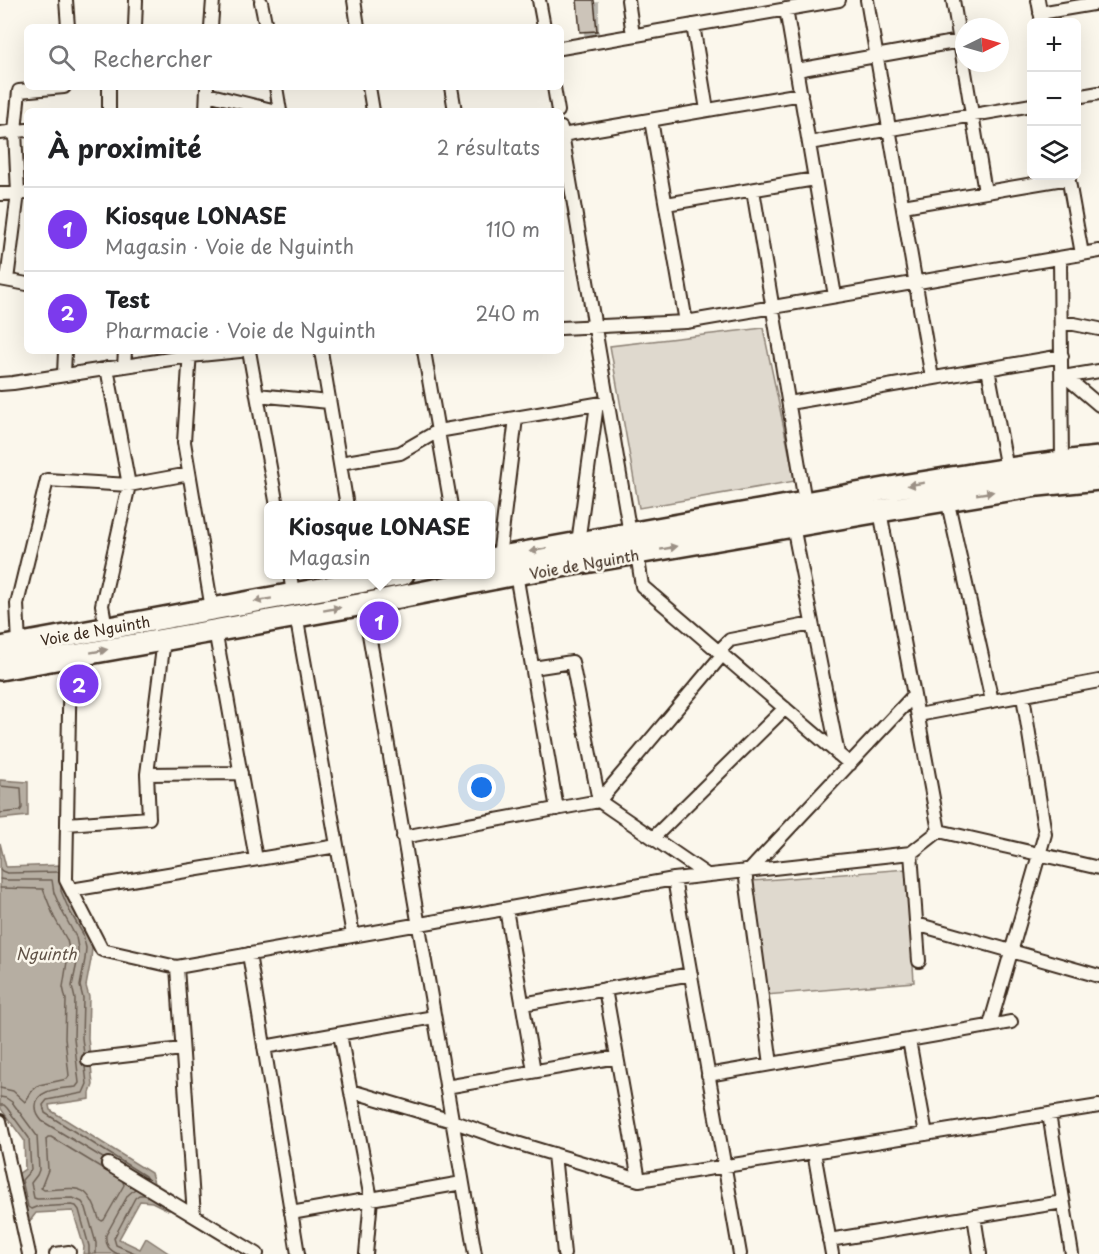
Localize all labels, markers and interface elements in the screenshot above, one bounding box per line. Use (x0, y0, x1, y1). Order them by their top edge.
north arrow (955, 18, 1009, 72)
map controls (1027, 18, 1081, 180)
button: + (1027, 18, 1081, 72)
search box (24, 24, 564, 90)
icon: search (45, 41, 78, 74)
text: Rechercher (93, 41, 212, 74)
button: − (1027, 72, 1081, 126)
button: layers (1027, 126, 1081, 180)
text: À proximité (48, 128, 202, 167)
text: 2 résultats (437, 132, 540, 162)
text: Kiosque LONASE (105, 198, 287, 231)
text: 1 (63, 214, 72, 244)
text: 110 m (486, 214, 540, 244)
text: Magasin · Voie de Nguinth (105, 231, 354, 261)
text: Test (105, 282, 150, 315)
text: 2 (60, 298, 75, 328)
text: 240 m (475, 298, 540, 328)
text: Pharmacie · Voie de Nguinth (105, 315, 376, 345)
one-way arrow (907, 479, 926, 488)
one-way arrow (976, 488, 995, 497)
popup (264, 501, 495, 579)
text: Kiosque LONASE (288, 509, 471, 542)
text: Magasin (288, 542, 370, 572)
street label: Voie de Nguinth (527, 542, 641, 584)
one-way arrow (659, 543, 678, 552)
one-way arrow (529, 546, 548, 555)
one-way arrow (253, 596, 272, 605)
pin: 1 (360, 598, 398, 644)
one-way arrow (323, 605, 342, 614)
street label: Voie de Nguinth (38, 609, 152, 651)
one-way arrow (90, 647, 109, 656)
pin: 2 (60, 662, 98, 706)
your location (467, 773, 496, 802)
water label: Nguinth (16, 941, 77, 965)

